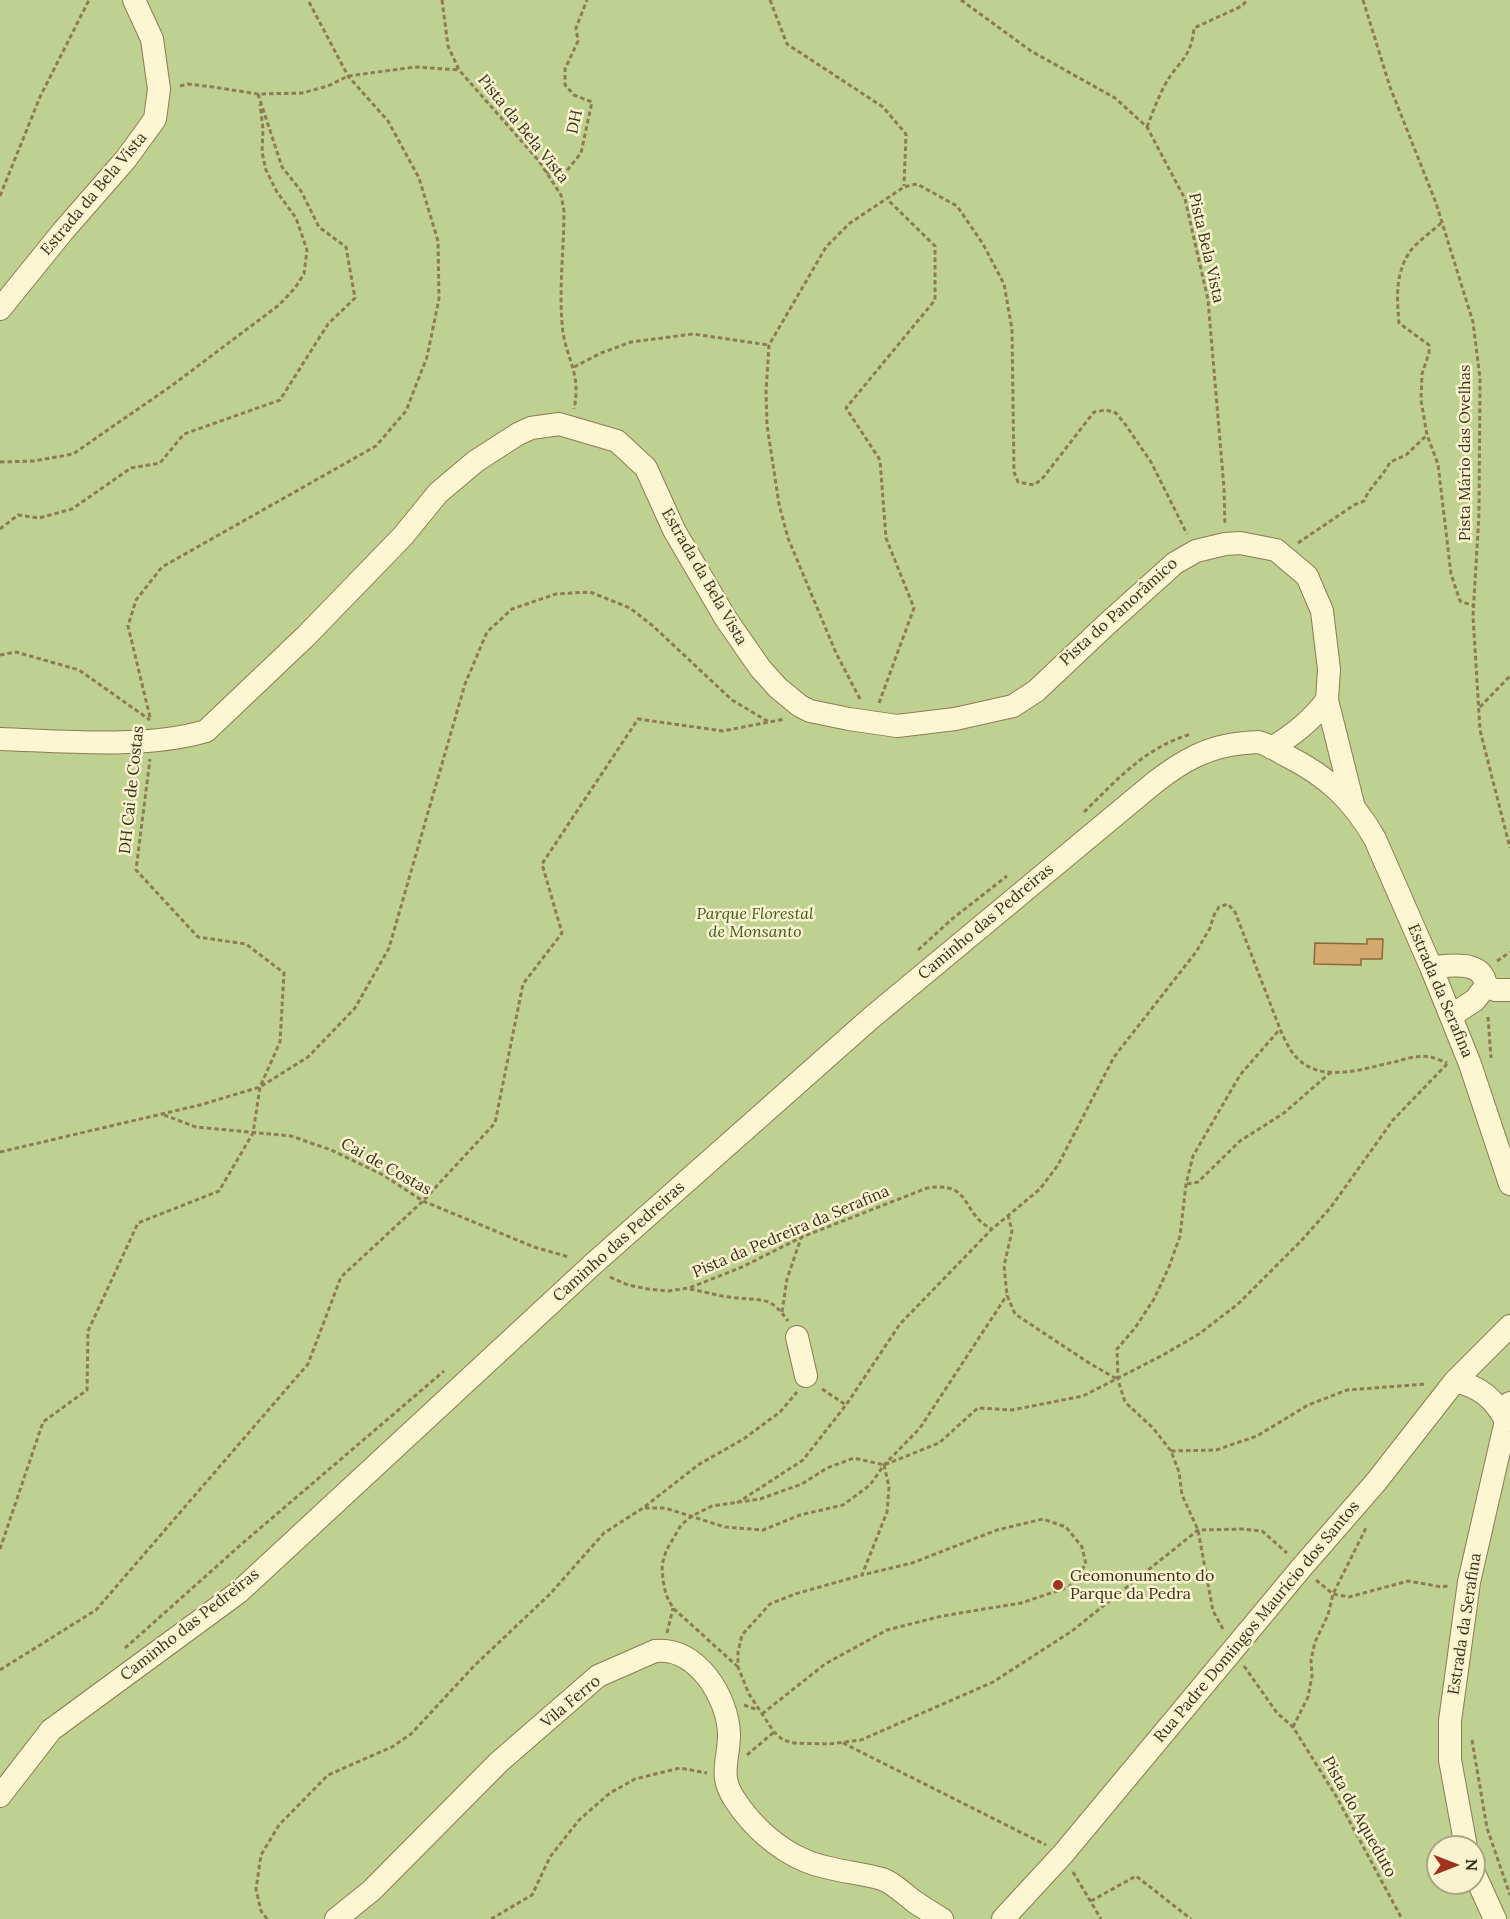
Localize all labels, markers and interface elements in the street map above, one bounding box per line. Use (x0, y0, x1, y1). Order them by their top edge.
street label: Pista da Bela Vista (473, 71, 573, 187)
street label: DH (563, 108, 587, 136)
street label: Estrada da Bela Vista (37, 129, 151, 259)
street label: Pista Bela Vista (1184, 191, 1228, 305)
street label: Pista Mário das Ovelhas (1455, 365, 1475, 541)
street label: Estrada da Bela Vista (657, 505, 751, 649)
street label: Pista do Panorâmico (1056, 554, 1182, 670)
street label: DH Cai de Costas (116, 725, 148, 855)
street label: Caminho das Pedreiras (914, 860, 1058, 984)
park label: Parque Florestal de Monsanto (696, 904, 814, 942)
street label: Estrada da Serafina (1403, 921, 1477, 1061)
street label: Cai de Costas (337, 1134, 435, 1200)
street label: Caminho das Pedreiras (549, 1178, 689, 1306)
street label: Pista da Pedreira da Serafina (690, 1182, 892, 1282)
street label: Rua Padre Domingos Maurício dos Santos (1150, 1497, 1364, 1747)
street label: Estrada da Serafina (1444, 1552, 1486, 1696)
street label: Caminho das Pedreiras (117, 1565, 263, 1685)
place label: Geomonumento do Parque da Pedra (1070, 1566, 1214, 1604)
marker: Geomonumento do Parque da Pedra (1051, 1578, 1065, 1592)
street label: Vila Ferro (537, 1672, 605, 1732)
street label: Pista do Aqueduto (1318, 1753, 1400, 1881)
north arrow (1426, 1835, 1486, 1895)
text: N (1462, 1859, 1482, 1871)

